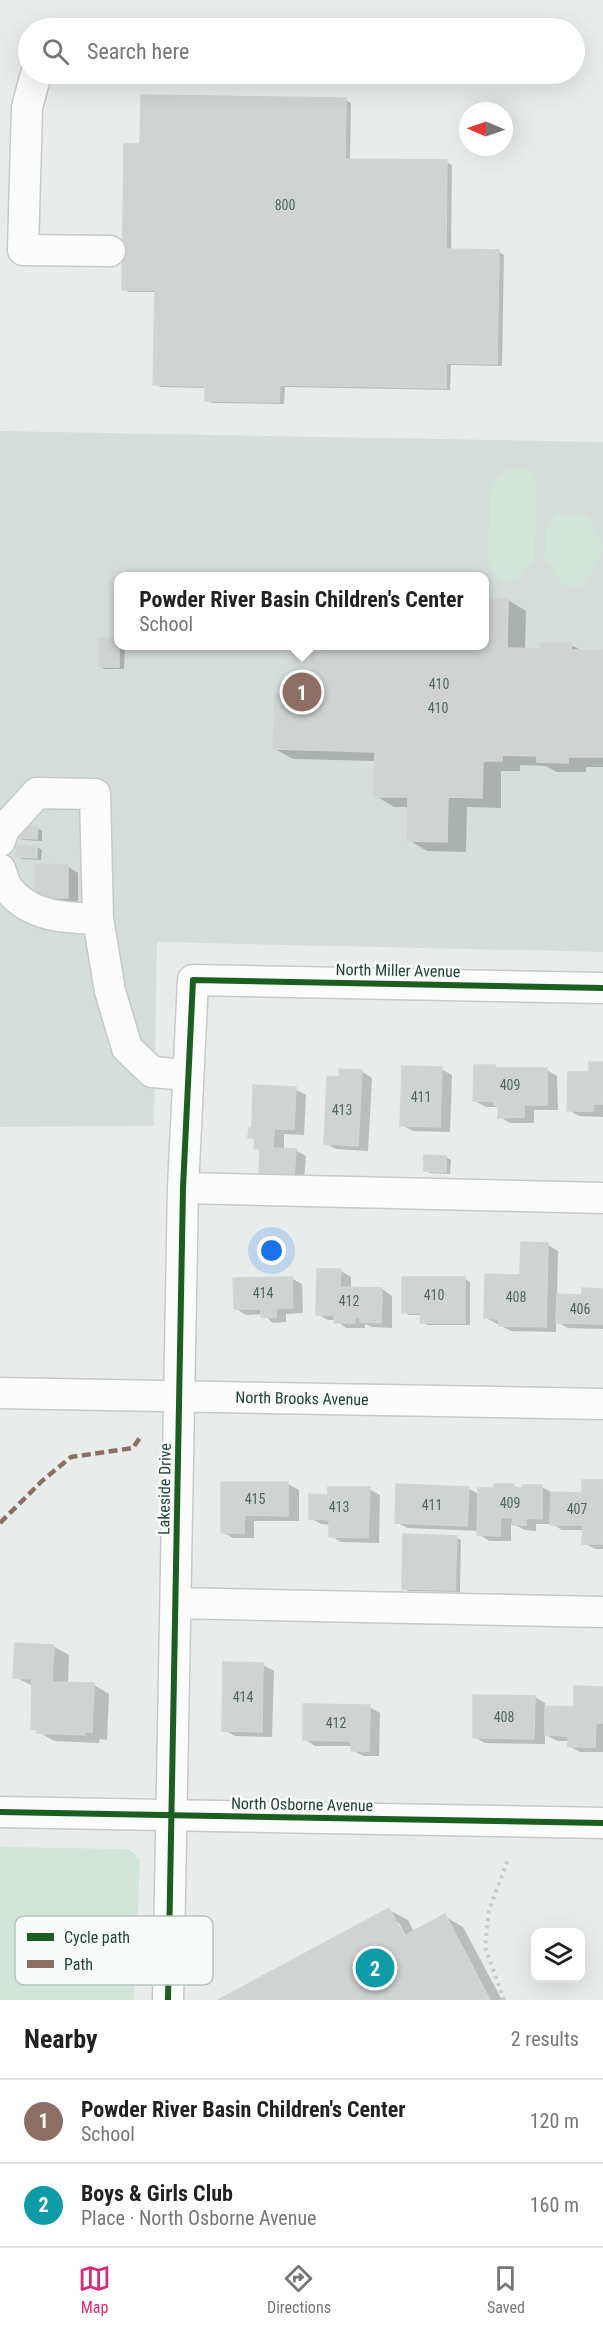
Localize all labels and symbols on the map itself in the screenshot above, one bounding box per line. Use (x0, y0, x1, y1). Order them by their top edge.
north arrow (459, 102, 513, 156)
house number: 800 (275, 197, 295, 213)
pin: 1 (282, 670, 322, 714)
house number: 410 (429, 676, 449, 692)
house number: 410 (428, 700, 448, 716)
street label: North Miller Avenue (336, 960, 460, 981)
house number: 409 (500, 1077, 520, 1093)
house number: 411 (411, 1089, 431, 1105)
house number: 413 (332, 1102, 352, 1118)
your location (257, 1236, 286, 1265)
house number: 414 (253, 1285, 273, 1301)
house number: 410 (424, 1287, 444, 1303)
house number: 408 (506, 1289, 526, 1305)
house number: 412 (339, 1293, 359, 1309)
house number: 406 (570, 1301, 590, 1317)
street label: North Brooks Avenue (235, 1388, 369, 1409)
street label: Lakeside Drive (154, 1443, 175, 1535)
house number: 415 (245, 1491, 265, 1507)
house number: 409 (500, 1495, 520, 1511)
house number: 411 (422, 1497, 442, 1513)
house number: 413 (329, 1499, 349, 1515)
house number: 407 (567, 1501, 587, 1517)
house number: 414 (233, 1689, 253, 1705)
house number: 408 (494, 1709, 514, 1725)
house number: 412 (326, 1715, 346, 1731)
street label: North Osborne Avenue (231, 1794, 373, 1815)
legend (15, 1916, 213, 1985)
text: Cycle path (64, 1928, 130, 1947)
pin: 2 (356, 1946, 394, 1990)
text: Path (64, 1955, 93, 1974)

